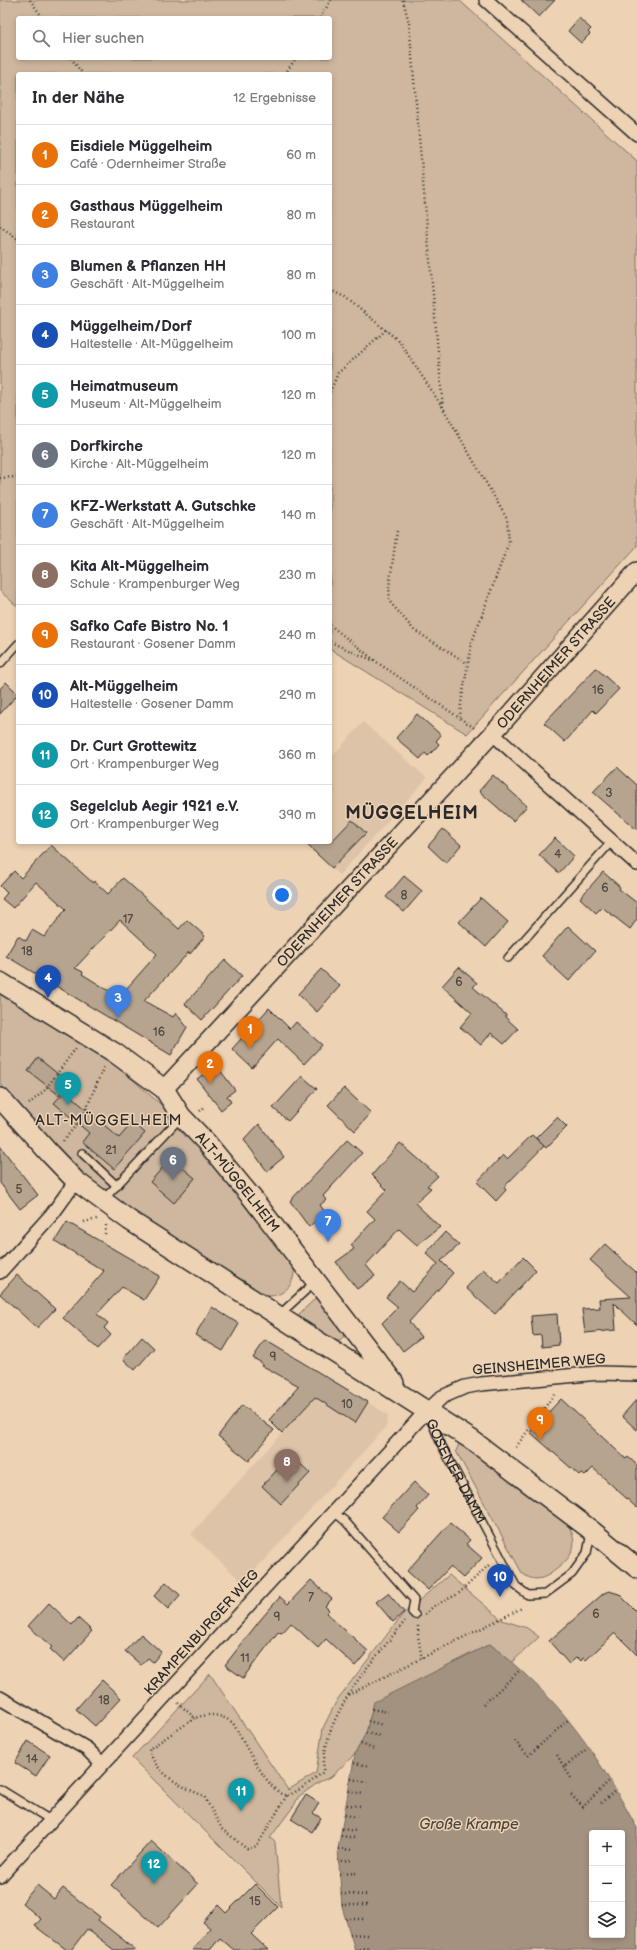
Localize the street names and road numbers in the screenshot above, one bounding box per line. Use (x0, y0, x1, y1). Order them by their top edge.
street label: ODERNHEIMER STRASSE (493, 594, 619, 733)
street label: ODERNHEIMER STRASSE (273, 834, 402, 970)
street label: ALT-MÜGGELHEIM (192, 1129, 283, 1236)
street label: GEINSHEIMER WEG (472, 1350, 607, 1379)
street label: GOSENER DAMM (422, 1416, 489, 1526)
street label: KRAMPENBURGER WEG (140, 1566, 263, 1699)

